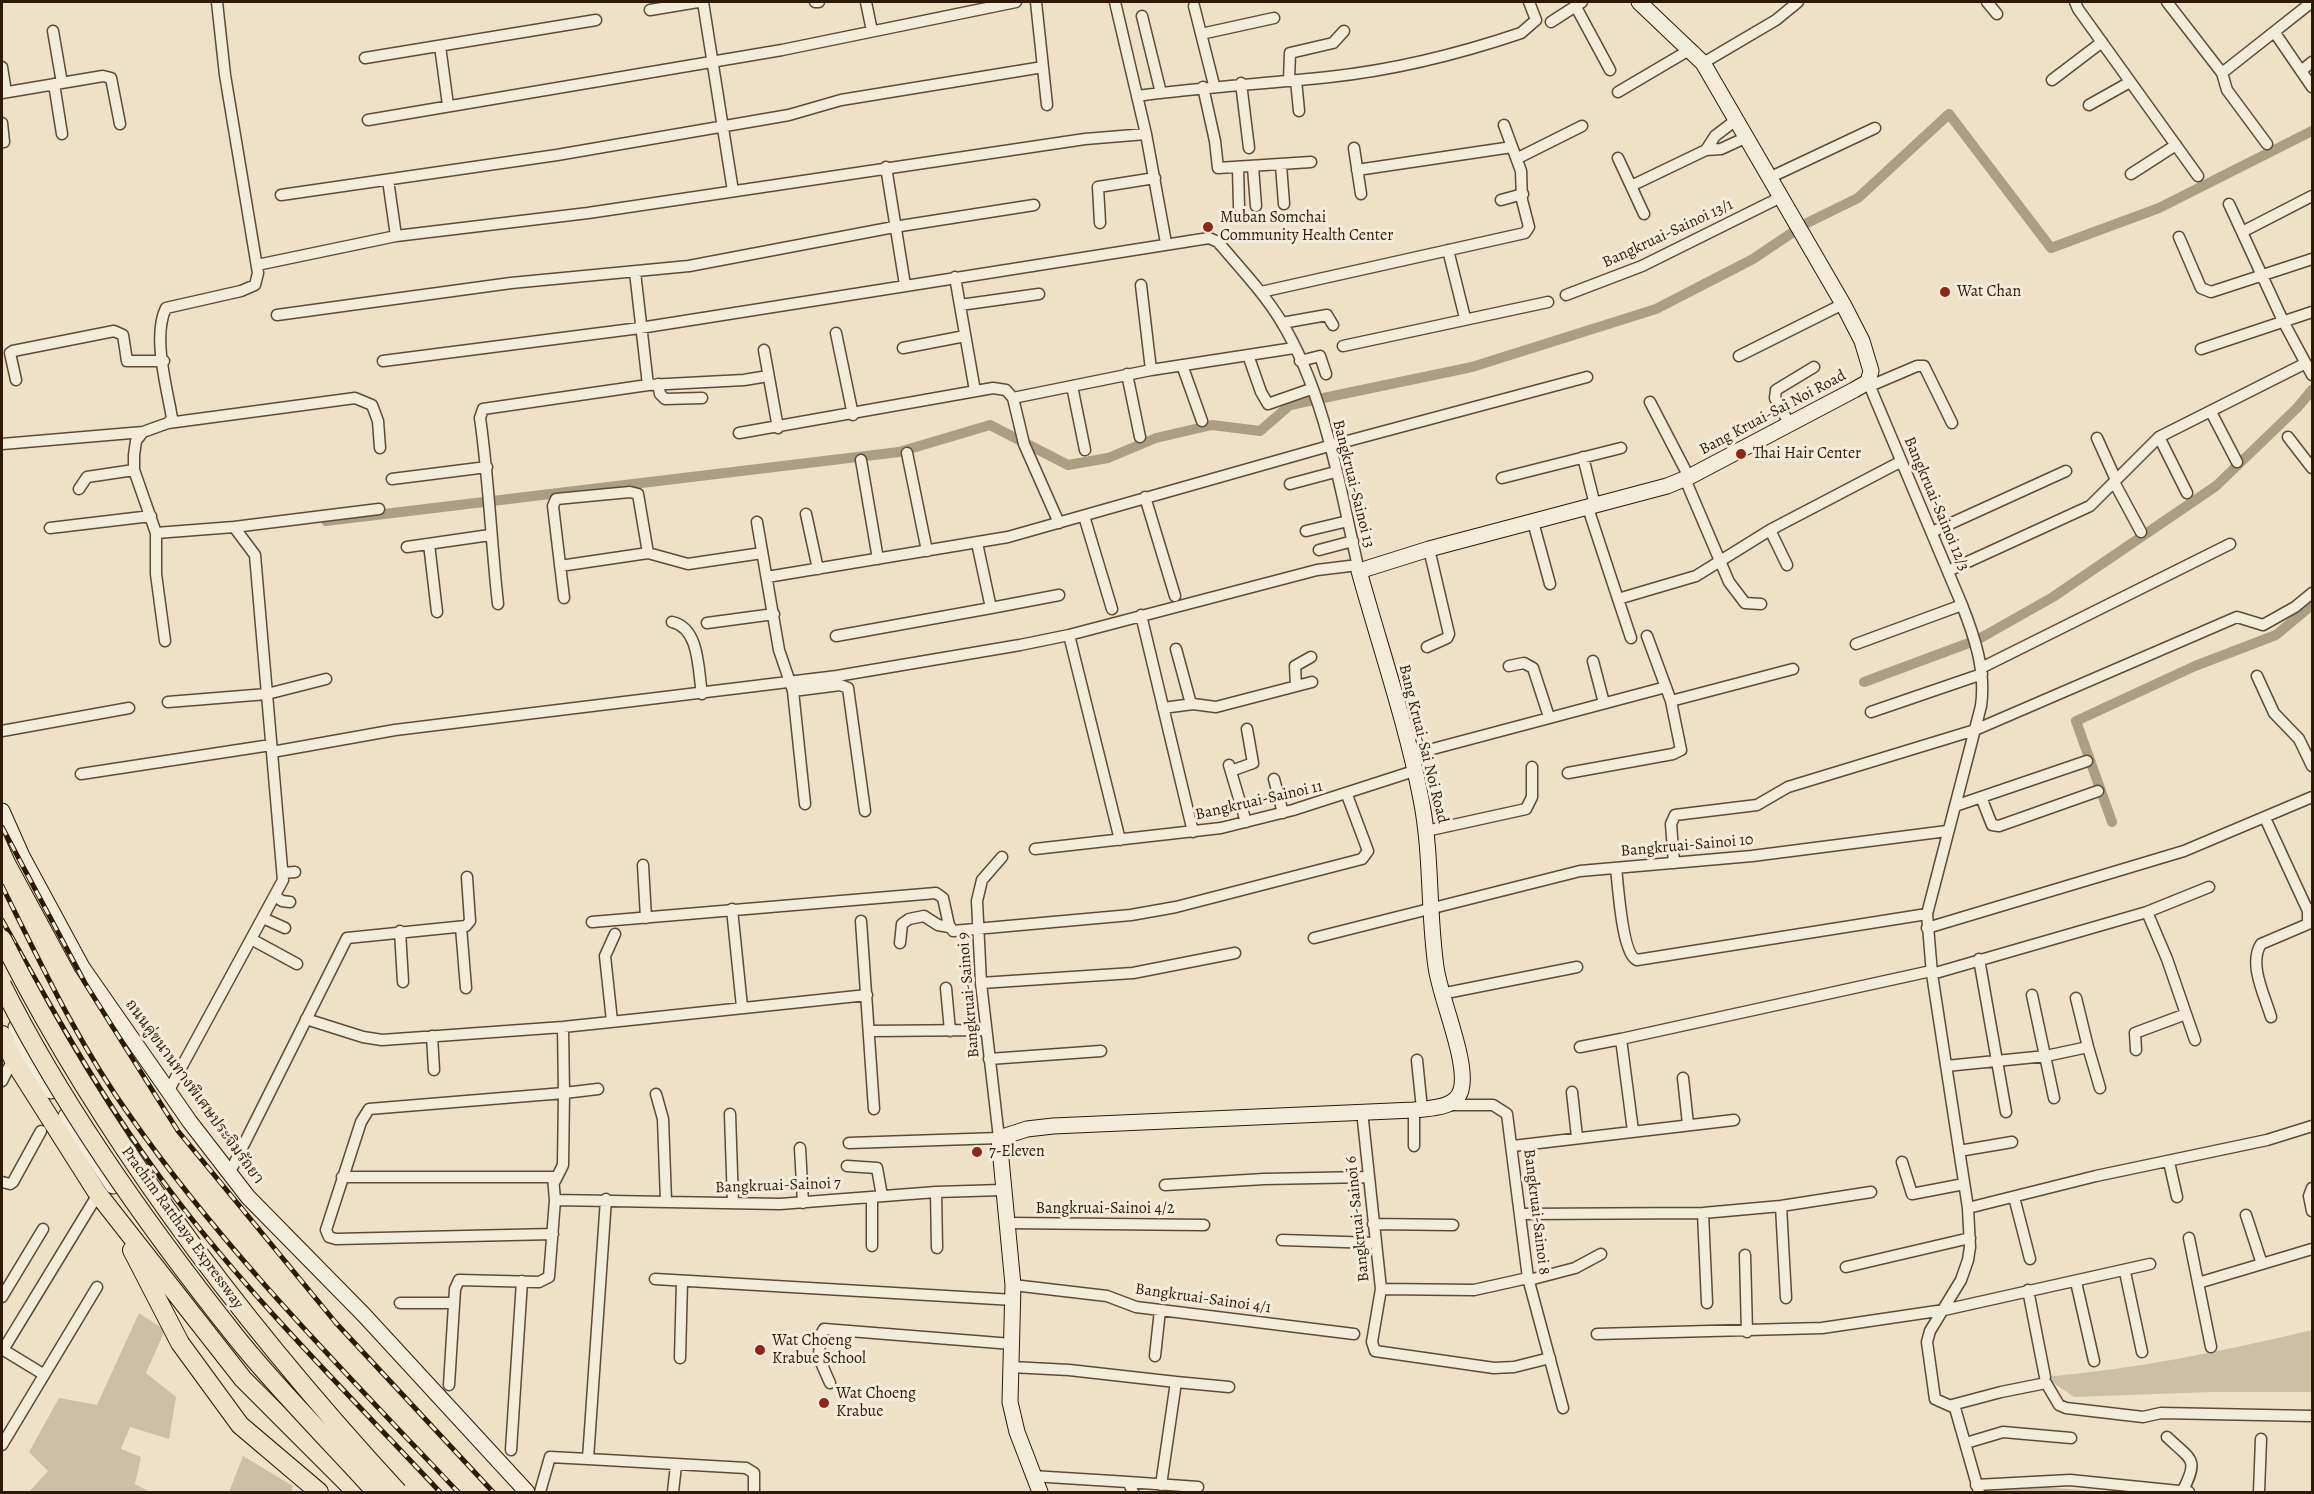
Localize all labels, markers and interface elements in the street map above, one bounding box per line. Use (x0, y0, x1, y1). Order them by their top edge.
street label: Bangkruai-Sainoi 13/1 (1600, 195, 1736, 273)
place label: Muban Somchai Community Health Center (1220, 208, 1393, 246)
marker: Muban Somchai Community Health Center (1201, 220, 1215, 234)
place label: Wat Chan (1957, 282, 2021, 302)
marker: Wat Chan (1938, 285, 1952, 299)
street label: Bang Kruai-Sai Noi Road (1696, 366, 1850, 460)
street label: Bangkruai-Sainoi 13 (1328, 418, 1378, 550)
street label: Bangkruai-Sainoi 12/3 (1899, 434, 1973, 574)
place label: Thai Hair Center (1753, 444, 1861, 464)
marker: Thai Hair Center (1734, 447, 1748, 461)
street label: Bang Kruai-Sai Noi Road (1394, 662, 1452, 826)
street label: Bangkruai-Sainoi 11 (1193, 777, 1325, 825)
street label: Bangkruai-Sainoi 10 (1620, 831, 1754, 861)
street label: Bangkruai-Sainoi 9 (954, 931, 984, 1059)
street label: ถนนคู่ขนานทางพิเศษประจิมรัถยา (120, 996, 268, 1188)
place label: 7-Eleven (989, 1142, 1045, 1162)
street label: Prachim Ratthaya Expressway (117, 1143, 247, 1313)
marker: 7-Eleven (970, 1145, 984, 1159)
street label: Bangkruai-Sainoi 8 (1519, 1148, 1553, 1276)
street label: Bangkruai-Sainoi 6 (1342, 1155, 1374, 1283)
street label: Bangkruai-Sainoi 7 (715, 1174, 841, 1198)
street label: Bangkruai-Sainoi 4/2 (1035, 1199, 1175, 1219)
street label: Bangkruai-Sainoi 4/1 (1134, 1280, 1272, 1318)
place label: Wat Choeng Krabue School (772, 1331, 866, 1369)
marker: Wat Choeng Krabue School (753, 1343, 767, 1357)
place label: Wat Choeng Krabue (836, 1384, 916, 1422)
marker: Wat Choeng Krabue (817, 1396, 831, 1410)

